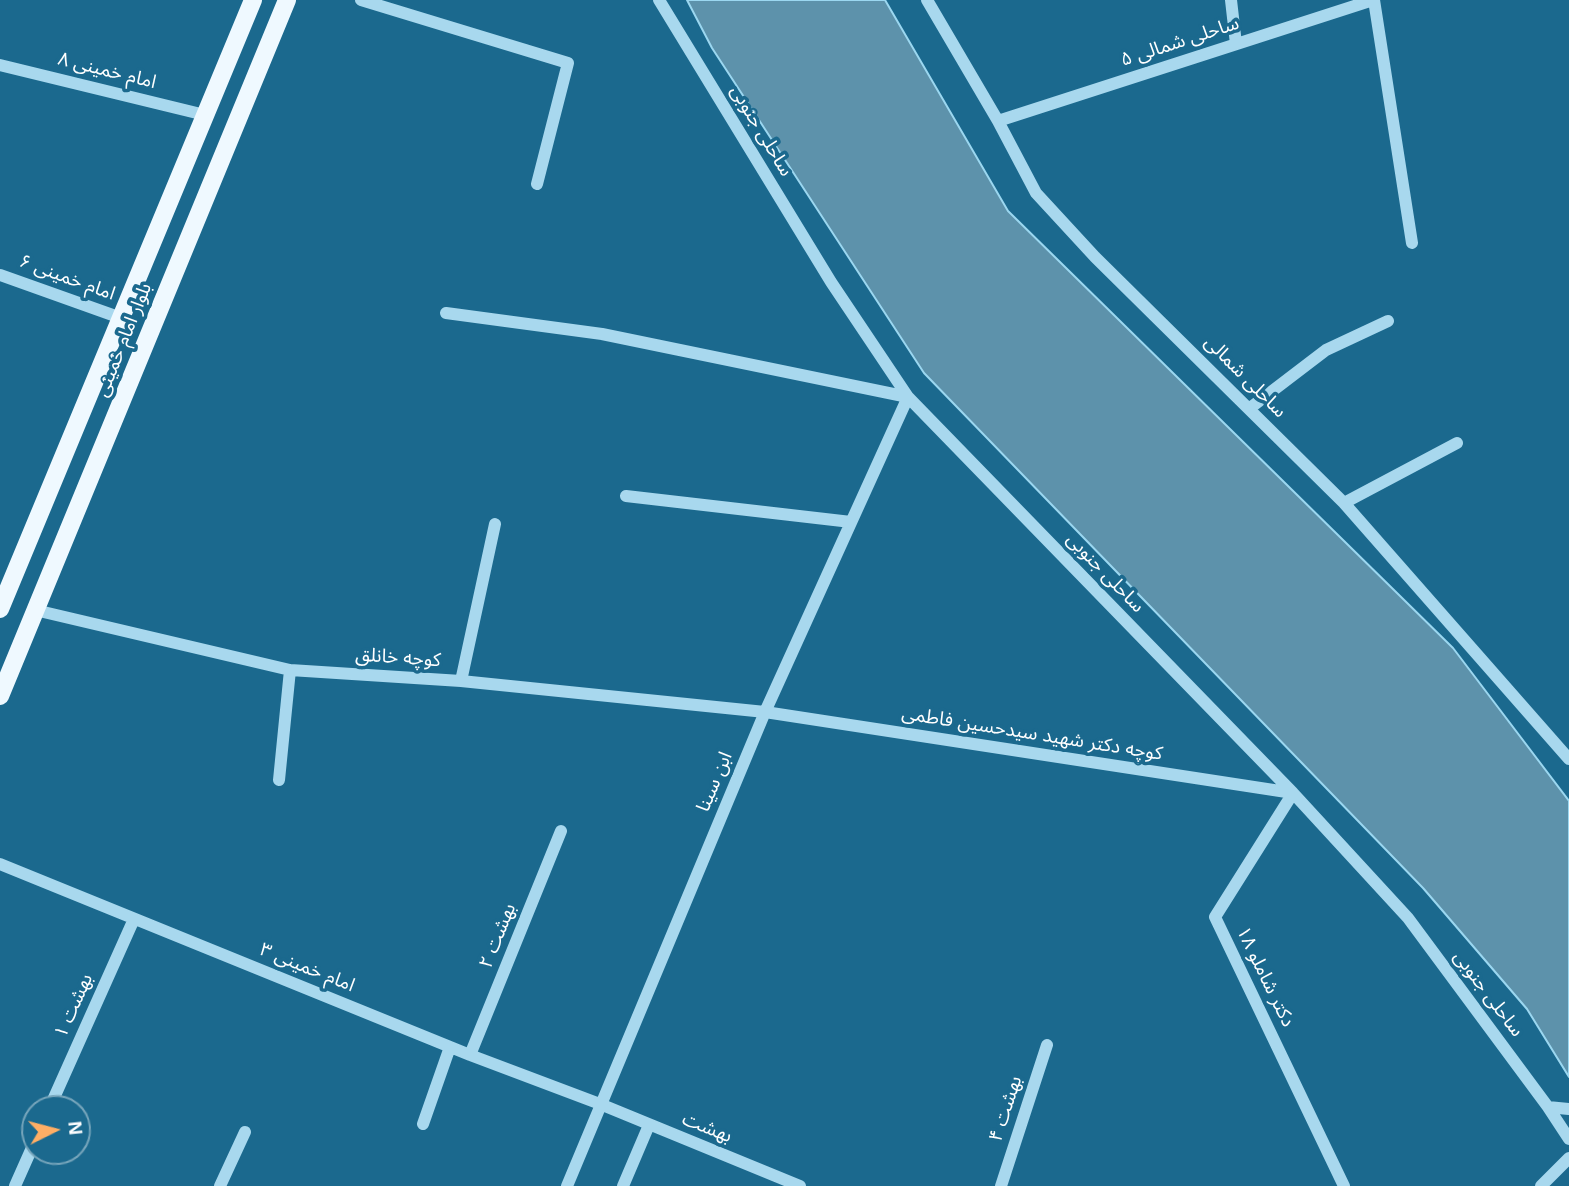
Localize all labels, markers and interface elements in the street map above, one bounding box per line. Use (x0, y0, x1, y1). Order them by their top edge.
street label: ساحلی شمالی ۵ (1118, 12, 1242, 72)
street label: امام خمینی ۸ (56, 48, 158, 94)
street label: ساحلی جنوبی (725, 81, 797, 181)
street label: امام خمینی ۶ (16, 250, 118, 306)
street label: بلوار امام خمینی (91, 280, 157, 400)
street label: ساحلی شمالی (1199, 331, 1291, 423)
street label: ساحلی جنوبی (1061, 528, 1149, 618)
street label: کوچه خانلق (355, 644, 441, 672)
street label: کوچه دکتر شهید سیدحسین فاطمی (900, 702, 1164, 766)
street label: ابن سینا (692, 749, 738, 815)
street label: بهشت ۲ (475, 900, 521, 972)
street label: دکتر شاملو ۱۸ (1231, 923, 1299, 1031)
street label: امام خمینی ۳ (256, 939, 358, 997)
street label: ساحلی جنوبی (1448, 946, 1528, 1042)
street label: بهشت ۱ (50, 970, 98, 1042)
street label: بهشت ۴ (985, 1073, 1027, 1145)
north arrow (21, 1095, 91, 1165)
street label: بهشت (679, 1108, 735, 1148)
text: N (64, 1120, 87, 1136)

